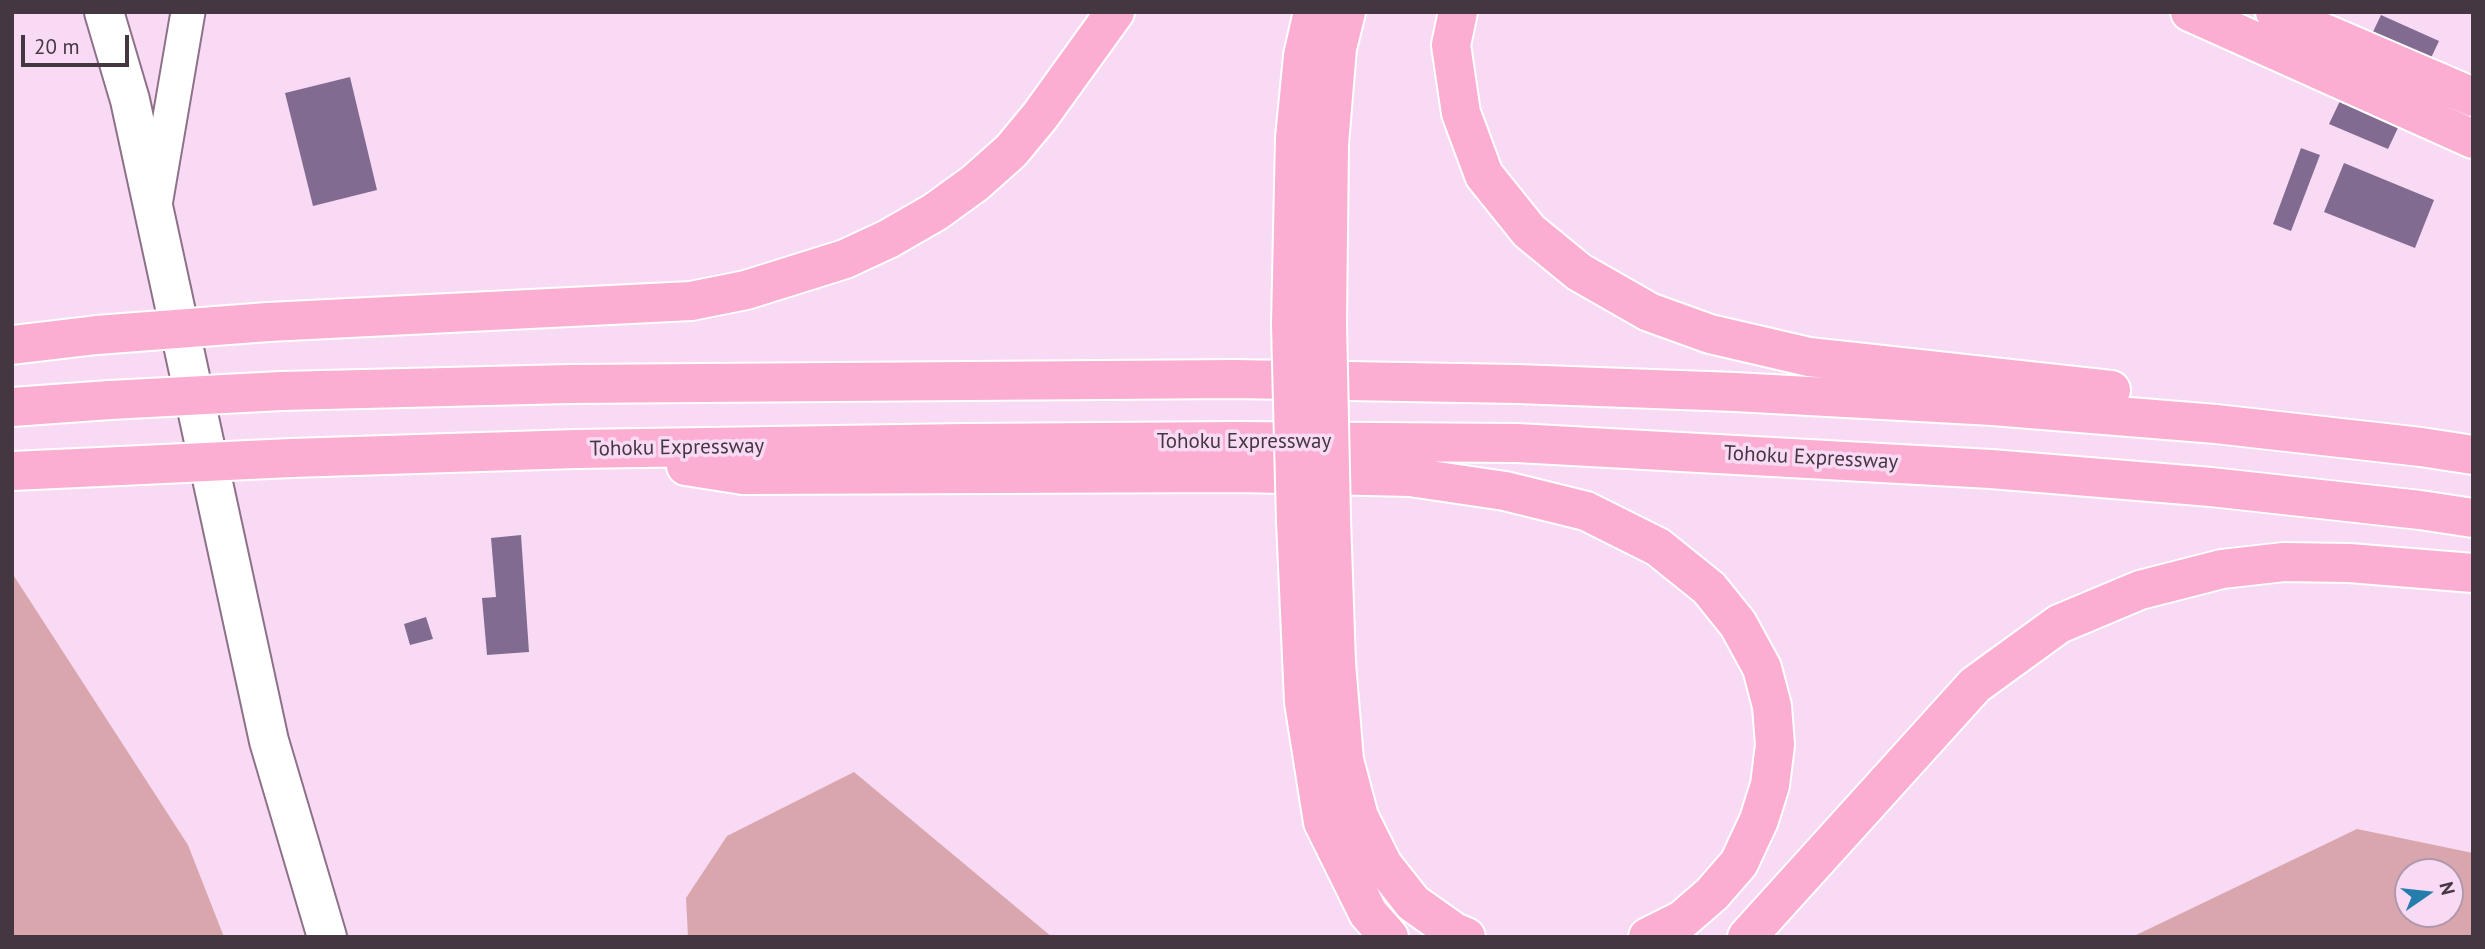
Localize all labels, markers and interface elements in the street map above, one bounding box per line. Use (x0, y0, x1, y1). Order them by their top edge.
scale bar (24, 21, 133, 65)
text: 20 m (34, 33, 80, 60)
street label: Tohoku Expressway (1157, 429, 1331, 455)
street label: Tohoku Expressway (590, 434, 764, 462)
street label: Tohoku Expressway (1723, 441, 1899, 475)
north arrow (2394, 858, 2464, 928)
text: N (2434, 879, 2461, 897)

